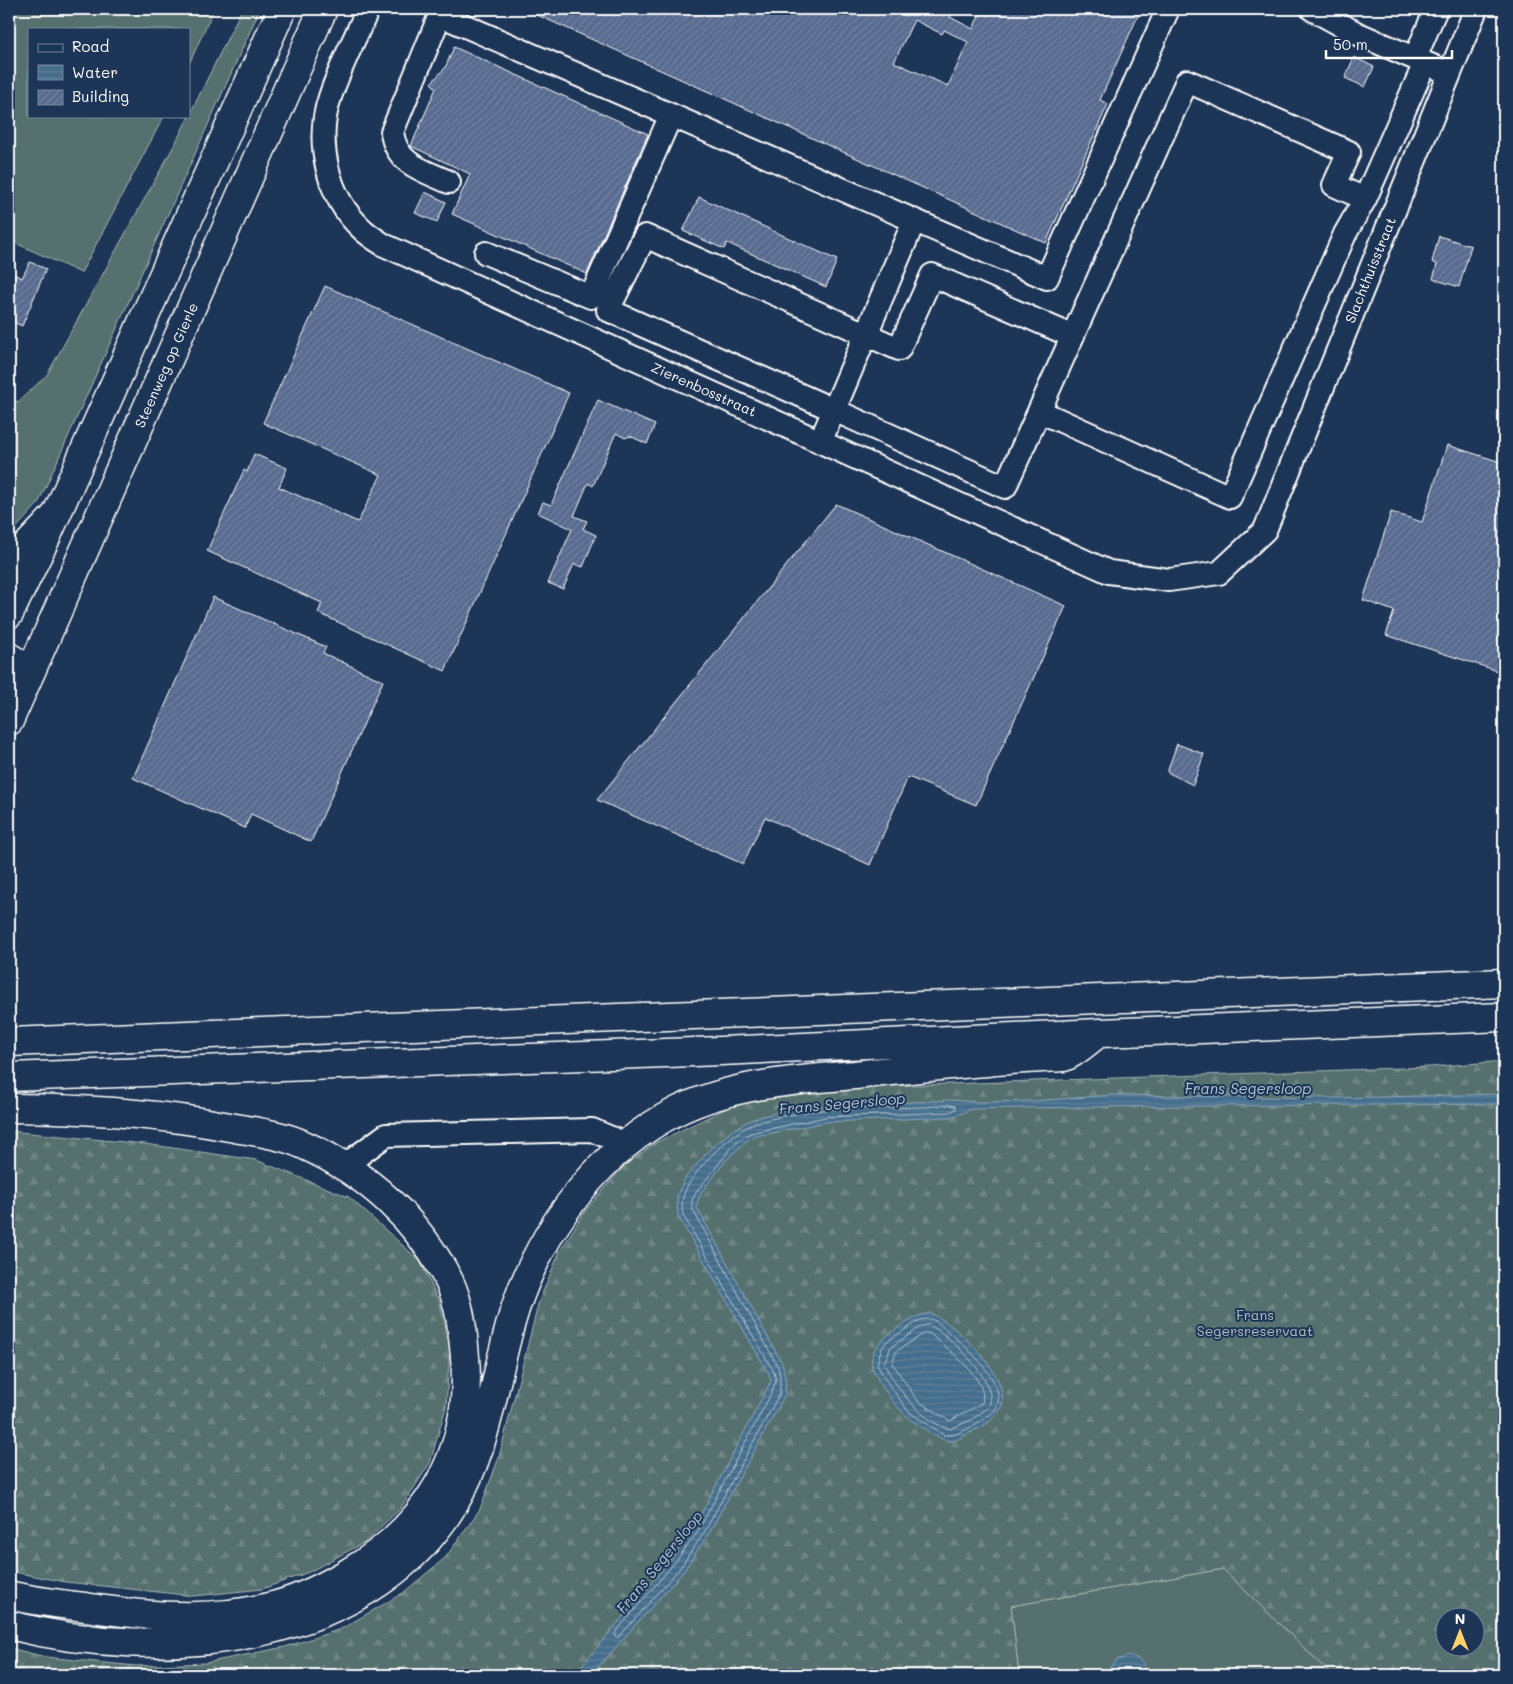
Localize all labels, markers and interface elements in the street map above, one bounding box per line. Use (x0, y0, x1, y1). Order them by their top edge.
legend (28, 28, 190, 118)
scale bar (1326, 28, 1452, 60)
text: 50 m (1333, 34, 1368, 54)
text: Road (72, 36, 109, 56)
text: Water (72, 62, 118, 82)
text: Building (72, 86, 129, 106)
street label: Slachthuisstraat (1340, 214, 1400, 326)
street label: Steenweg op Gierle (130, 299, 202, 431)
street label: Zierenbosstraat (648, 357, 760, 421)
water label: Frans Segersloop (1184, 1078, 1312, 1098)
water label: Frans Segersloop (778, 1088, 906, 1118)
park label: Frans Segersreservaat (1197, 1305, 1313, 1340)
water label: Frans Segersloop (611, 1506, 707, 1618)
north arrow (1436, 1606, 1486, 1656)
text: N (1455, 1609, 1465, 1628)

